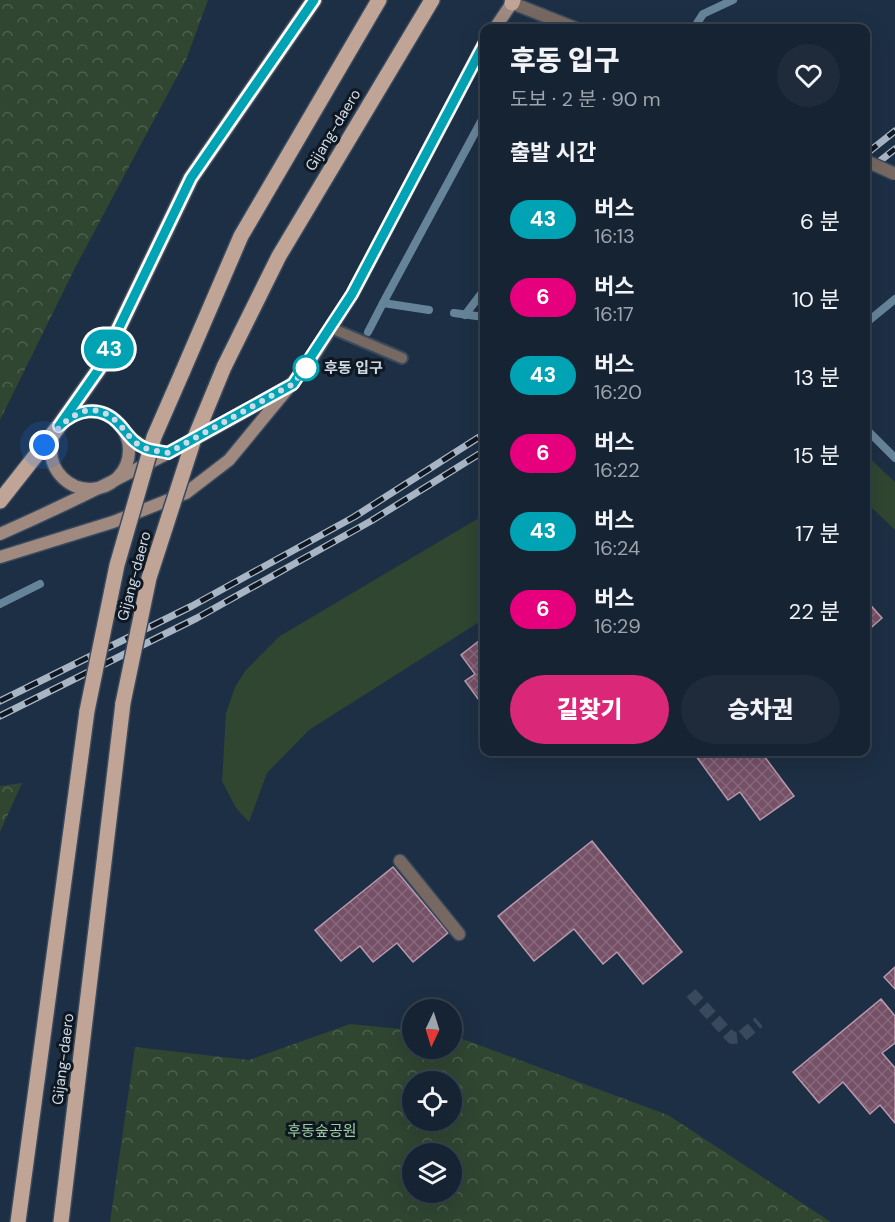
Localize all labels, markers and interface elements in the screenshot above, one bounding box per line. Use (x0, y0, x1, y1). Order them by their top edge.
text: 후동 입구 (510, 42, 620, 79)
button: heart (777, 44, 840, 107)
street label: Gijang-daero (301, 85, 365, 175)
text: 도보 · 2 분 · 90 m (510, 86, 661, 112)
text: 출발 시간 (510, 138, 596, 167)
text: 버스 (594, 194, 634, 223)
text: 43 (530, 205, 556, 233)
text: 6 분 (800, 207, 840, 236)
text: 16:13 (594, 223, 635, 249)
text: 버스 (594, 272, 634, 301)
text: 6 (536, 283, 550, 311)
text: 10 분 (792, 285, 840, 314)
text: 16:17 (594, 301, 634, 327)
line badge: 43 (82, 330, 136, 368)
text: 43 (96, 335, 122, 363)
text: 버스 (594, 350, 634, 379)
marker: 후동 입구 (293, 355, 319, 381)
place label: 후동 입구 (324, 358, 383, 378)
text: 43 (530, 361, 556, 389)
text: 13 분 (794, 363, 840, 392)
text: 16:20 (594, 379, 642, 405)
text: 버스 (594, 428, 634, 457)
your location (29, 430, 59, 460)
text: 6 (536, 439, 550, 467)
text: 15 분 (794, 441, 840, 470)
text: 16:22 (594, 457, 640, 483)
text: 버스 (594, 506, 634, 535)
text: 43 (530, 517, 556, 545)
text: 17 분 (795, 519, 840, 548)
street label: Gijang-daero (112, 529, 156, 623)
text: 16:24 (594, 535, 640, 561)
text: 버스 (594, 584, 634, 613)
text: 6 (536, 595, 550, 623)
text: 22 분 (789, 597, 840, 626)
text: 16:29 (594, 613, 641, 639)
button: 길찾기 (510, 675, 669, 744)
button: 승차권 (681, 675, 840, 744)
north arrow (402, 999, 462, 1059)
map controls (402, 999, 462, 1203)
street label: Gijang-daero (47, 1012, 79, 1106)
button: locate (402, 1071, 462, 1131)
park label: 후동숲공원 (287, 1121, 357, 1141)
button: layers (402, 1143, 462, 1203)

